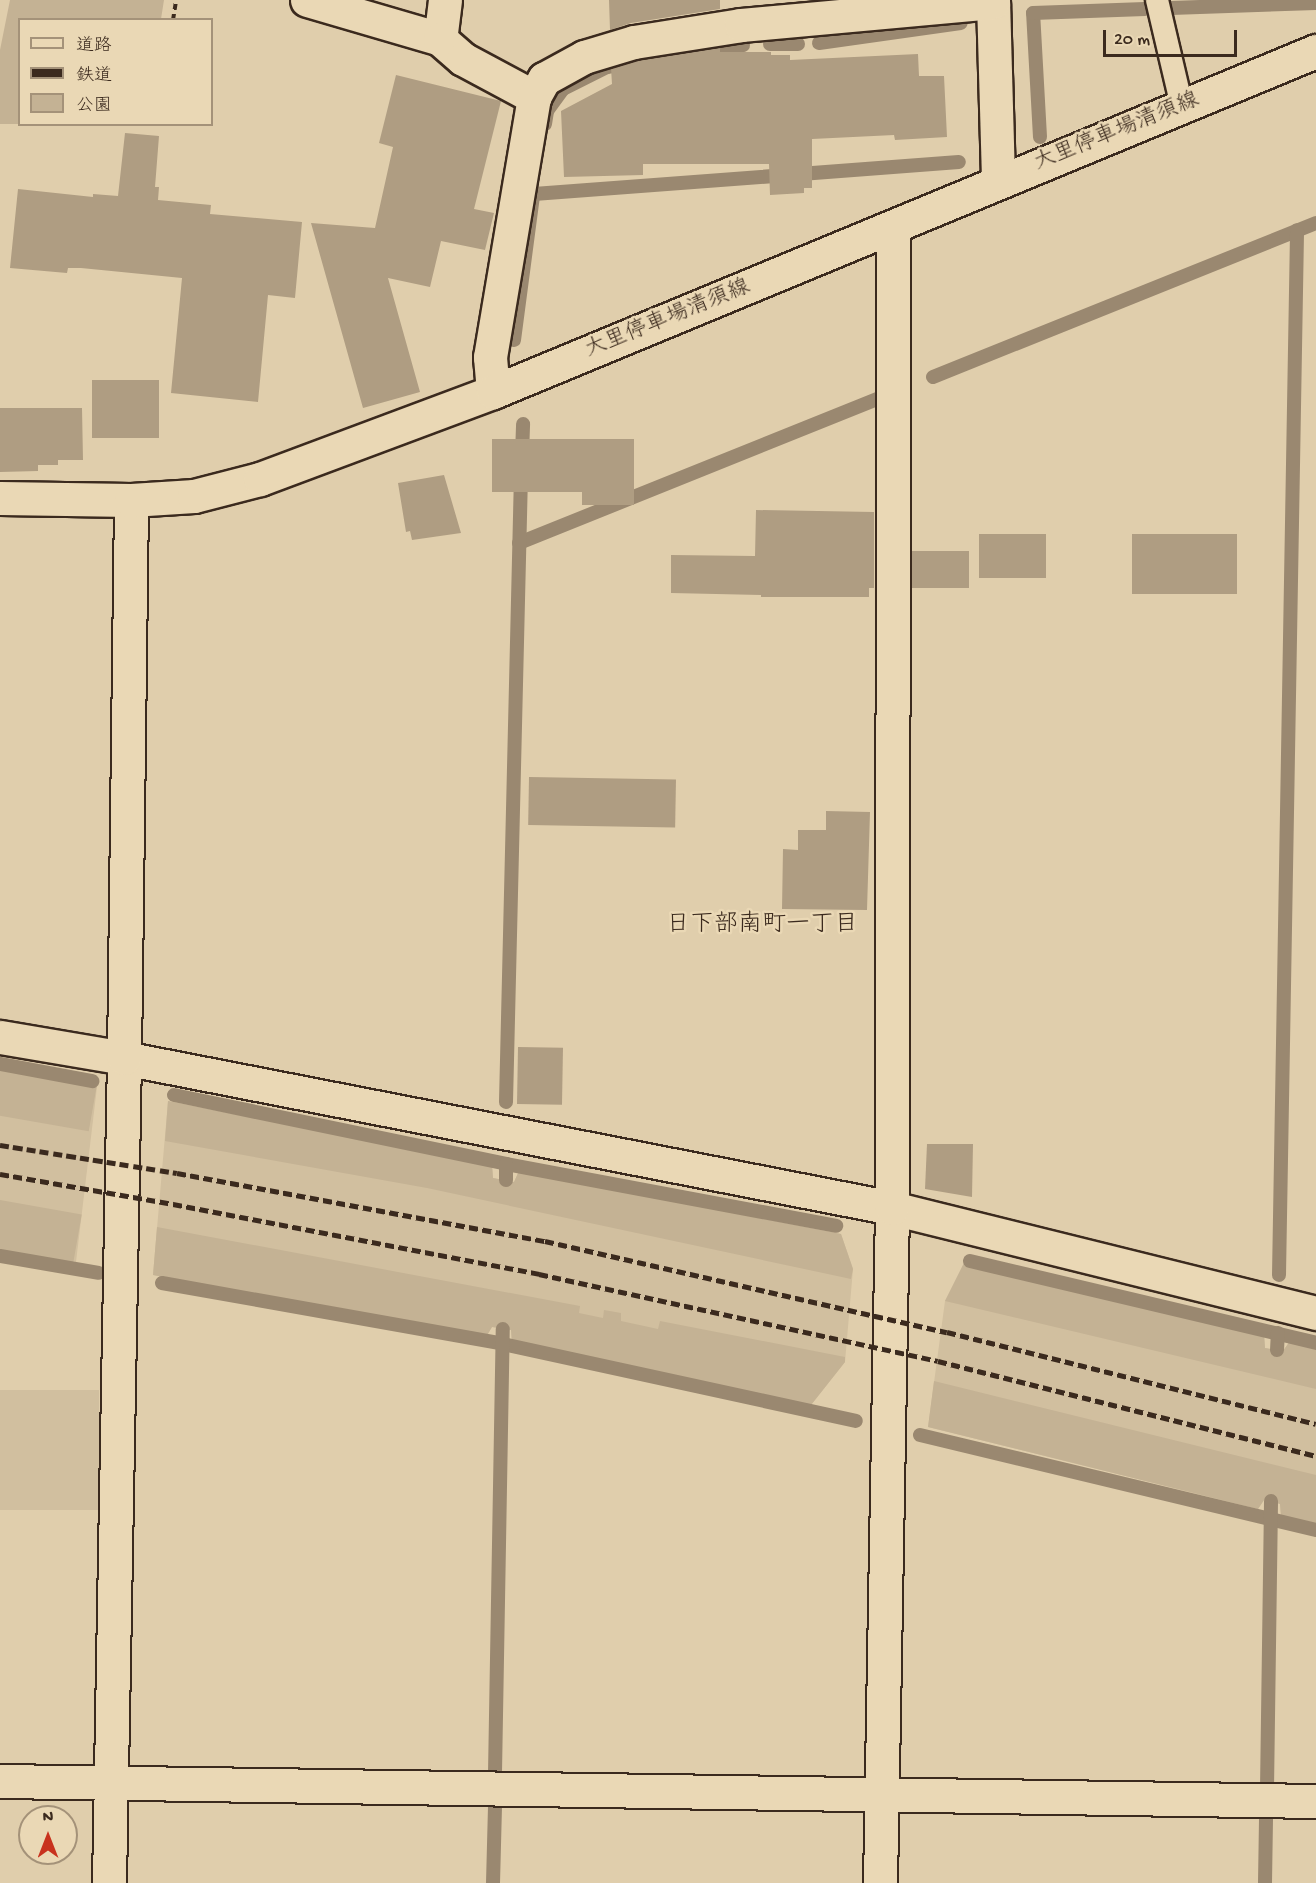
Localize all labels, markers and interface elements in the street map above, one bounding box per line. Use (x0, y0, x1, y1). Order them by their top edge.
legend (18, 18, 213, 126)
scale bar (1106, 18, 1240, 56)
text: 20 m (1114, 30, 1150, 51)
text: 道路 (76, 36, 112, 57)
text: 鉄道 (76, 66, 112, 87)
street label: 大里停車場清須線 (1030, 88, 1204, 178)
text: 公園 (76, 96, 112, 117)
street label: 大里停車場清須線 (581, 275, 755, 365)
district label: 日下部南町一丁目 (666, 912, 858, 940)
north arrow (18, 1805, 78, 1865)
text: N (43, 1809, 53, 1828)

